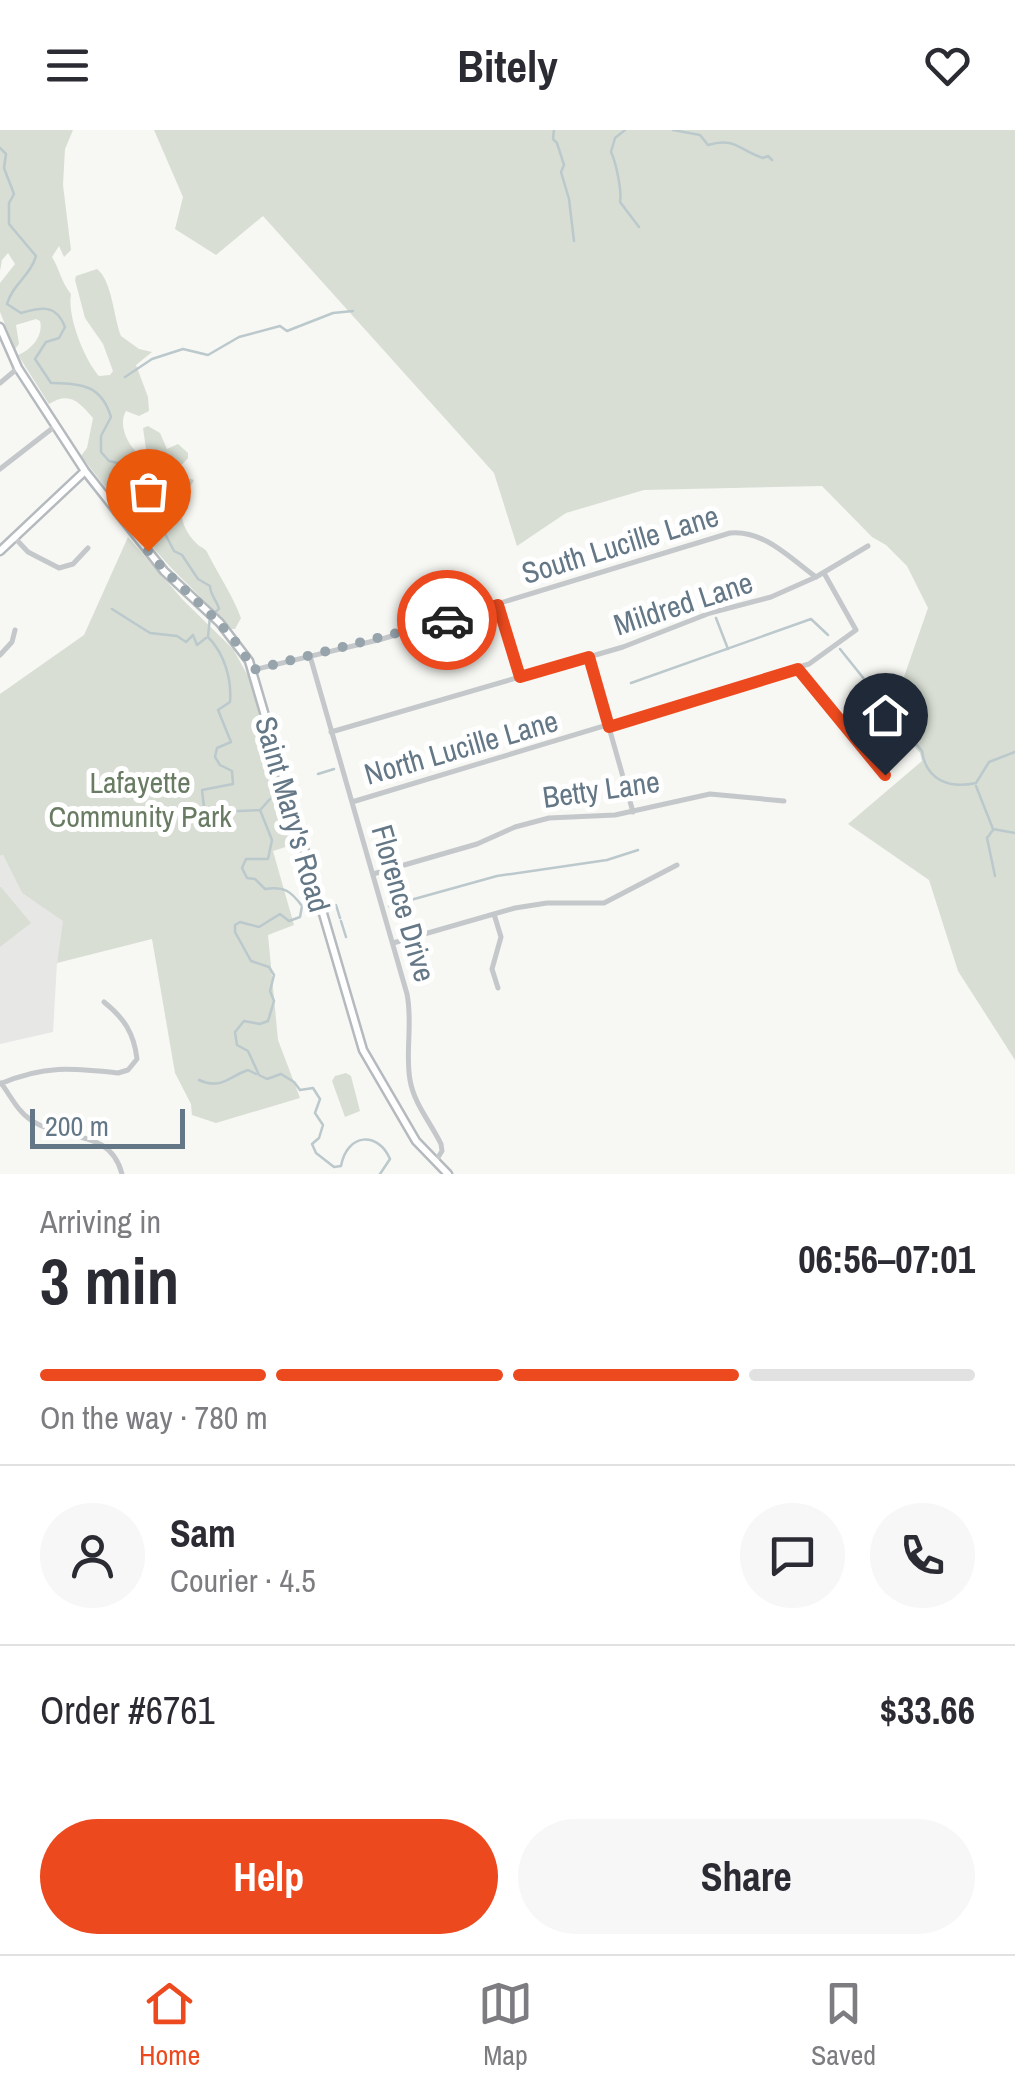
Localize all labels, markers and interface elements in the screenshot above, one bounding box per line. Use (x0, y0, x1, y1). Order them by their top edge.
text: Bitely (457, 35, 558, 96)
icon: menu (40, 38, 95, 93)
icon: heart (920, 38, 975, 93)
pin (106, 449, 191, 552)
icon: bag (121, 464, 176, 519)
street label: South Lucille Lane (517, 495, 723, 593)
street label: Mildred Lane (609, 562, 757, 644)
courier (397, 570, 497, 670)
icon: car (420, 593, 475, 648)
pin (843, 673, 928, 776)
icon: home (858, 688, 913, 743)
street label: North Lucille Lane (360, 700, 562, 794)
street label: Saint Mary's Road (246, 712, 340, 916)
street label: Betty Lane (540, 761, 662, 817)
park label: Lafayette Community Park (48, 762, 232, 836)
street label: Florence Drive (363, 820, 445, 986)
scale bar (30, 1104, 185, 1148)
text: 200 m (45, 1107, 109, 1145)
text: Arriving in (40, 1200, 161, 1243)
text: 06:56–07:01 (798, 1234, 975, 1285)
text: 3 min (40, 1237, 179, 1324)
text: On the way · 780 m (40, 1396, 268, 1439)
button: person (40, 1503, 145, 1608)
button: chat (740, 1503, 845, 1608)
button: phone (870, 1503, 975, 1608)
text: Sam (170, 1508, 236, 1559)
text: Courier · 4.5 (170, 1559, 316, 1602)
text: Order #6761 (40, 1685, 215, 1736)
text: $33.66 (880, 1685, 975, 1736)
button: Help (40, 1819, 498, 1934)
button: Share (518, 1819, 975, 1934)
tab: Home (139, 1976, 200, 2074)
tab: Map (478, 1976, 533, 2074)
tab: Saved (811, 1976, 876, 2074)

